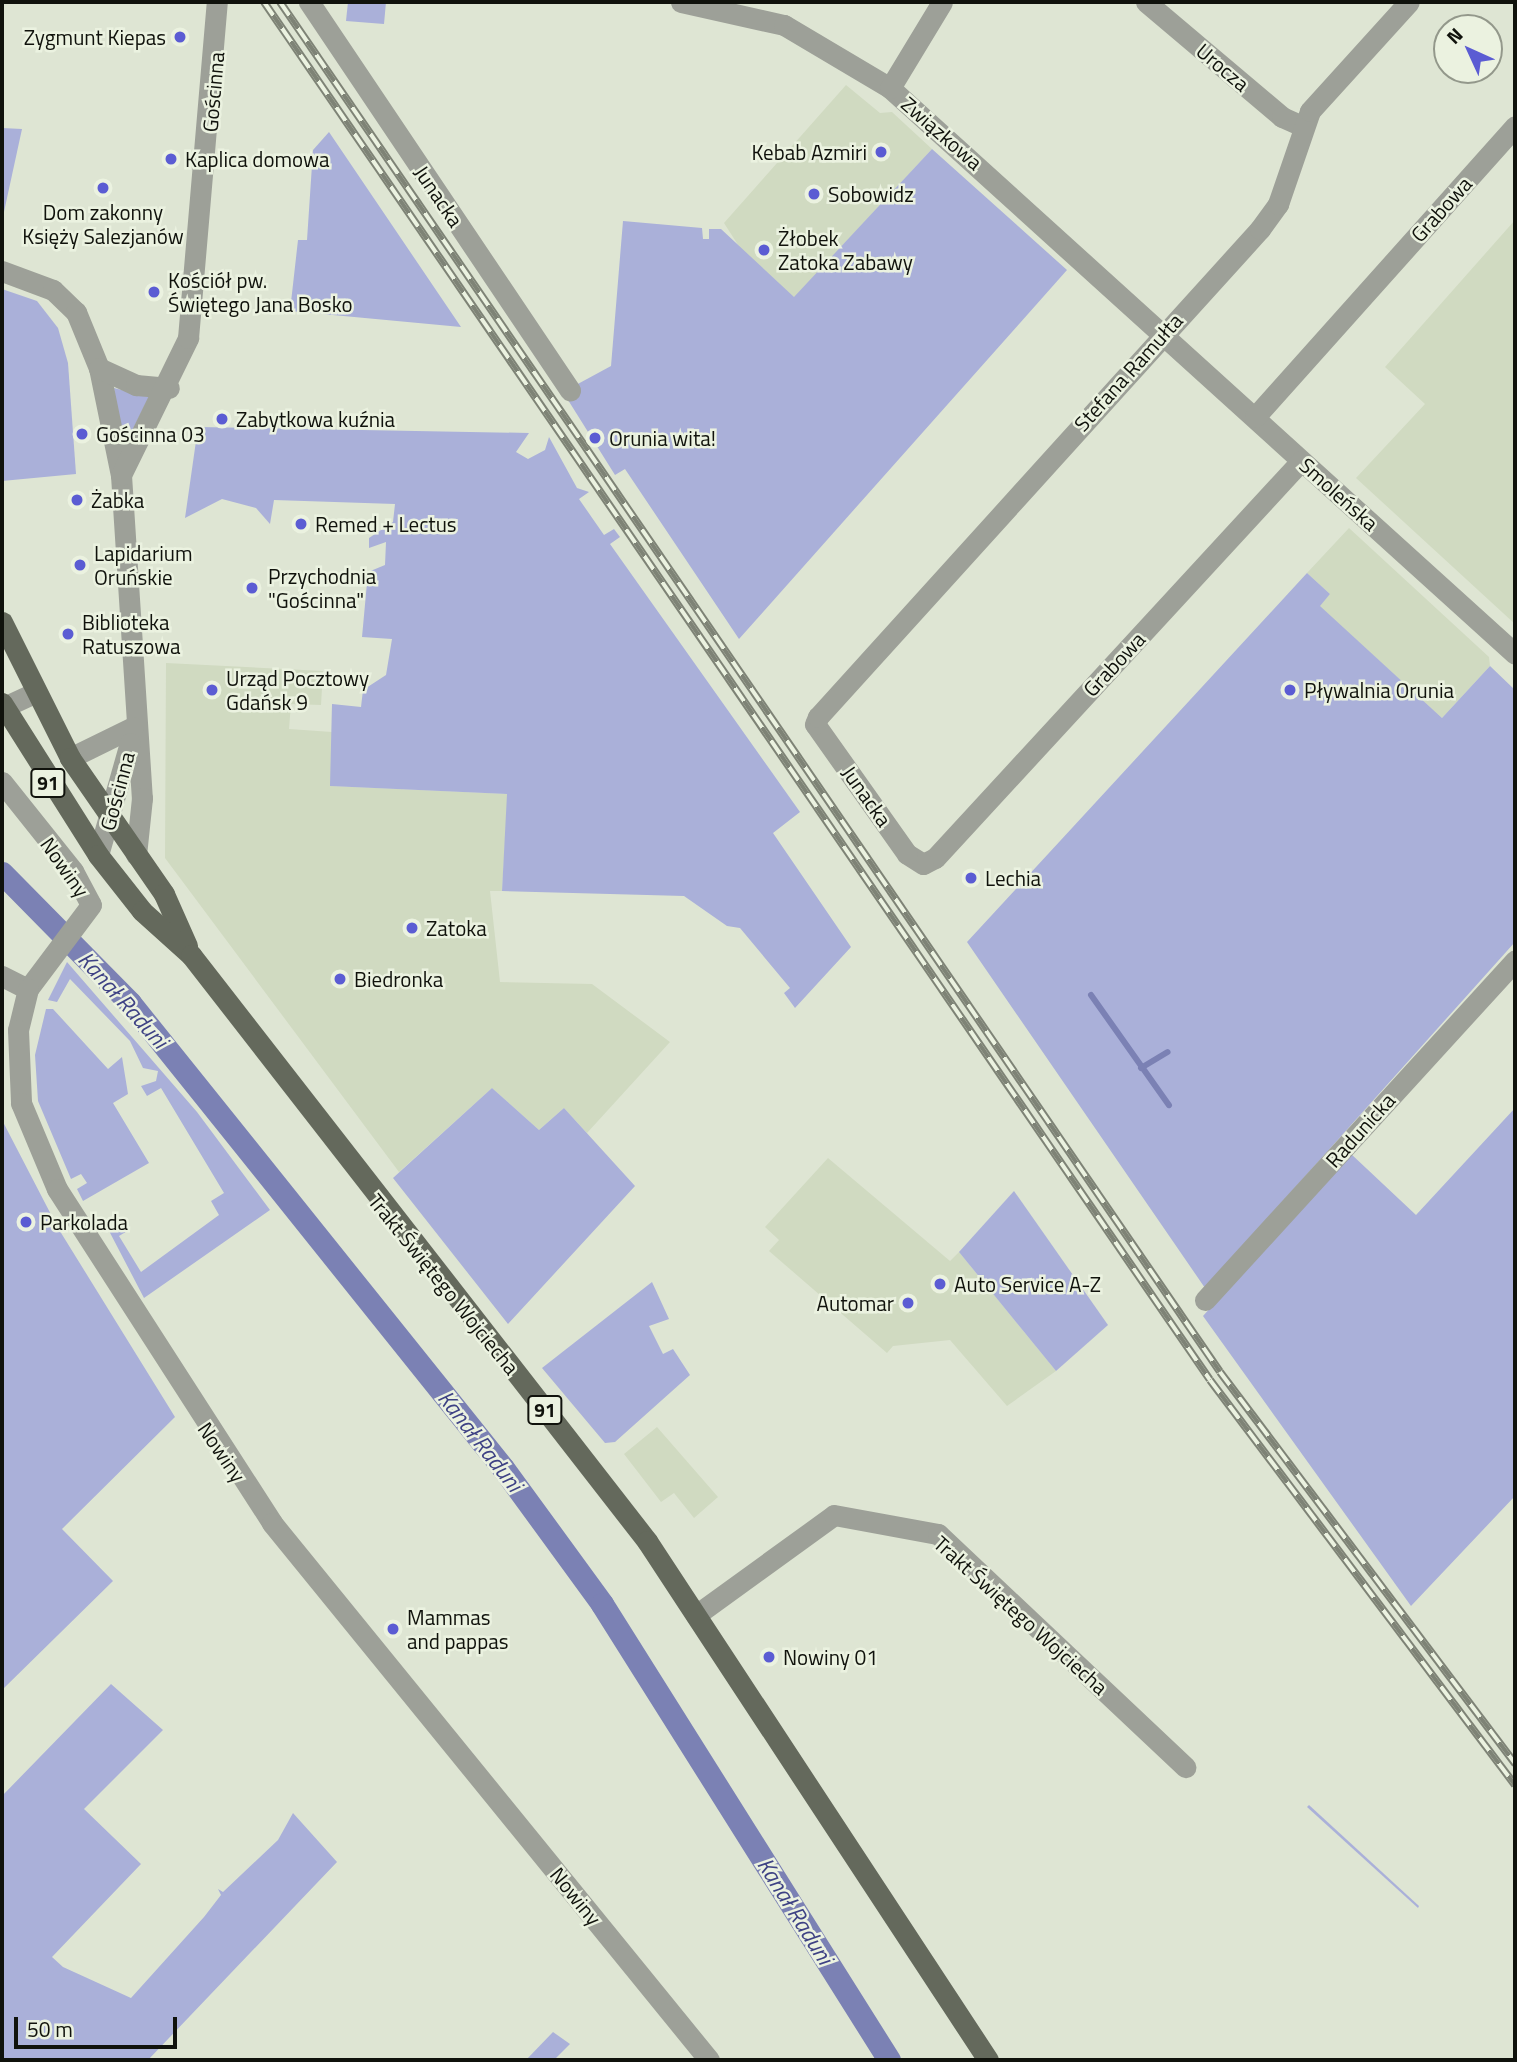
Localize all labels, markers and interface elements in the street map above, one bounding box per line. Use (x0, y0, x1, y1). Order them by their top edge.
north arrow (1433, 14, 1503, 84)
text: N (1439, 20, 1469, 50)
place label: Zygmunt Kiepas (24, 24, 166, 50)
marker: Zygmunt Kiepas (172, 29, 188, 45)
street label: Urocza (1192, 38, 1254, 96)
street label: Gościnna (197, 51, 229, 133)
street label: Związkowa (896, 91, 988, 175)
place label: Kebab Azmiri (751, 139, 867, 165)
marker: Kebab Azmiri (873, 144, 889, 160)
place label: Kaplica domowa (185, 146, 329, 172)
marker: Kaplica domowa (163, 151, 179, 167)
street label: Junacka (409, 160, 469, 232)
street label: Grabowa (1405, 171, 1477, 247)
marker: Dom zakonny Księży Salezjanów (95, 180, 111, 196)
place label: Sobowidz (828, 181, 914, 207)
marker: Sobowidz (806, 186, 822, 202)
place label: Dom zakonny Księży Salezjanów (22, 199, 184, 249)
place label: Żłobek Zatoka Zabawy (778, 225, 913, 275)
marker: Żłobek Zatoka Zabawy (756, 242, 772, 258)
place label: Kościół pw. Świętego Jana Bosko (168, 267, 353, 317)
marker: Kościół pw. Świętego Jana Bosko (146, 284, 162, 300)
street label: Stefana Ramułta (1069, 308, 1187, 436)
place label: Zabytkowa kuźnia (236, 406, 395, 432)
marker: Zabytkowa kuźnia (214, 411, 230, 427)
place label: Gościnna 03 (96, 421, 205, 447)
place label: Orunia wita! (609, 425, 716, 451)
marker: Gościnna 03 (74, 426, 90, 442)
marker: Orunia wita! (587, 430, 603, 446)
street label: Smoleńska (1295, 452, 1383, 536)
place label: Żabka (91, 487, 144, 513)
marker: Żabka (69, 492, 85, 508)
place label: Remed + Lectus (315, 511, 457, 537)
marker: Remed + Lectus (293, 516, 309, 532)
place label: Lapidarium Oruńskie (94, 540, 192, 590)
marker: Lapidarium Oruńskie (72, 557, 88, 573)
place label: Przychodnia "Gościnna" (268, 563, 376, 613)
marker: Przychodnia "Gościnna" (242, 578, 262, 598)
place label: Biblioteka Ratuszowa (82, 609, 181, 659)
marker: Biblioteka Ratuszowa (60, 626, 76, 642)
street label: Grabowa (1078, 626, 1150, 702)
place label: Urząd Pocztowy Gdańsk 9 (226, 665, 369, 715)
place label: Pływalnia Orunia (1304, 677, 1454, 703)
marker: Urząd Pocztowy Gdańsk 9 (204, 682, 220, 698)
marker: Pływalnia Orunia (1282, 682, 1298, 698)
street label: Gościnna (94, 749, 140, 833)
street label: Junacka (837, 761, 897, 831)
road number: 91 (29, 768, 67, 798)
street label: Nowiny (35, 832, 95, 902)
place label: Lechia (985, 865, 1041, 891)
marker: Lechia (963, 870, 979, 886)
place label: Zatoka (426, 915, 487, 941)
marker: Zatoka (404, 920, 420, 936)
water label: Kanał Raduni (72, 946, 174, 1054)
place label: Biedronka (354, 966, 443, 992)
marker: Biedronka (332, 971, 348, 987)
street label: Radunicka (1320, 1088, 1400, 1172)
street label: Trakt Świętego Wojciecha (363, 1189, 525, 1379)
place label: Parkolada (40, 1209, 128, 1235)
marker: Parkolada (18, 1214, 34, 1230)
place label: Auto Service A-Z (954, 1271, 1101, 1297)
marker: Auto Service A-Z (932, 1276, 948, 1292)
place label: Automar (817, 1290, 894, 1316)
marker: Automar (900, 1295, 916, 1311)
water label: Kanał Raduni (432, 1385, 528, 1497)
road number: 91 (526, 1394, 564, 1426)
street label: Nowiny (193, 1417, 251, 1487)
street label: Trakt Świętego Wojciecha (929, 1530, 1113, 1700)
place label: Mammas and pappas (407, 1604, 509, 1654)
marker: Mammas and pappas (385, 1621, 401, 1637)
place label: Nowiny 01 (783, 1644, 878, 1670)
marker: Nowiny 01 (761, 1649, 777, 1665)
water label: Kanał Raduni (751, 1852, 839, 1970)
street label: Nowiny (545, 1862, 607, 1930)
scale bar (18, 2002, 180, 2046)
text: 50 m (27, 2013, 73, 2045)

